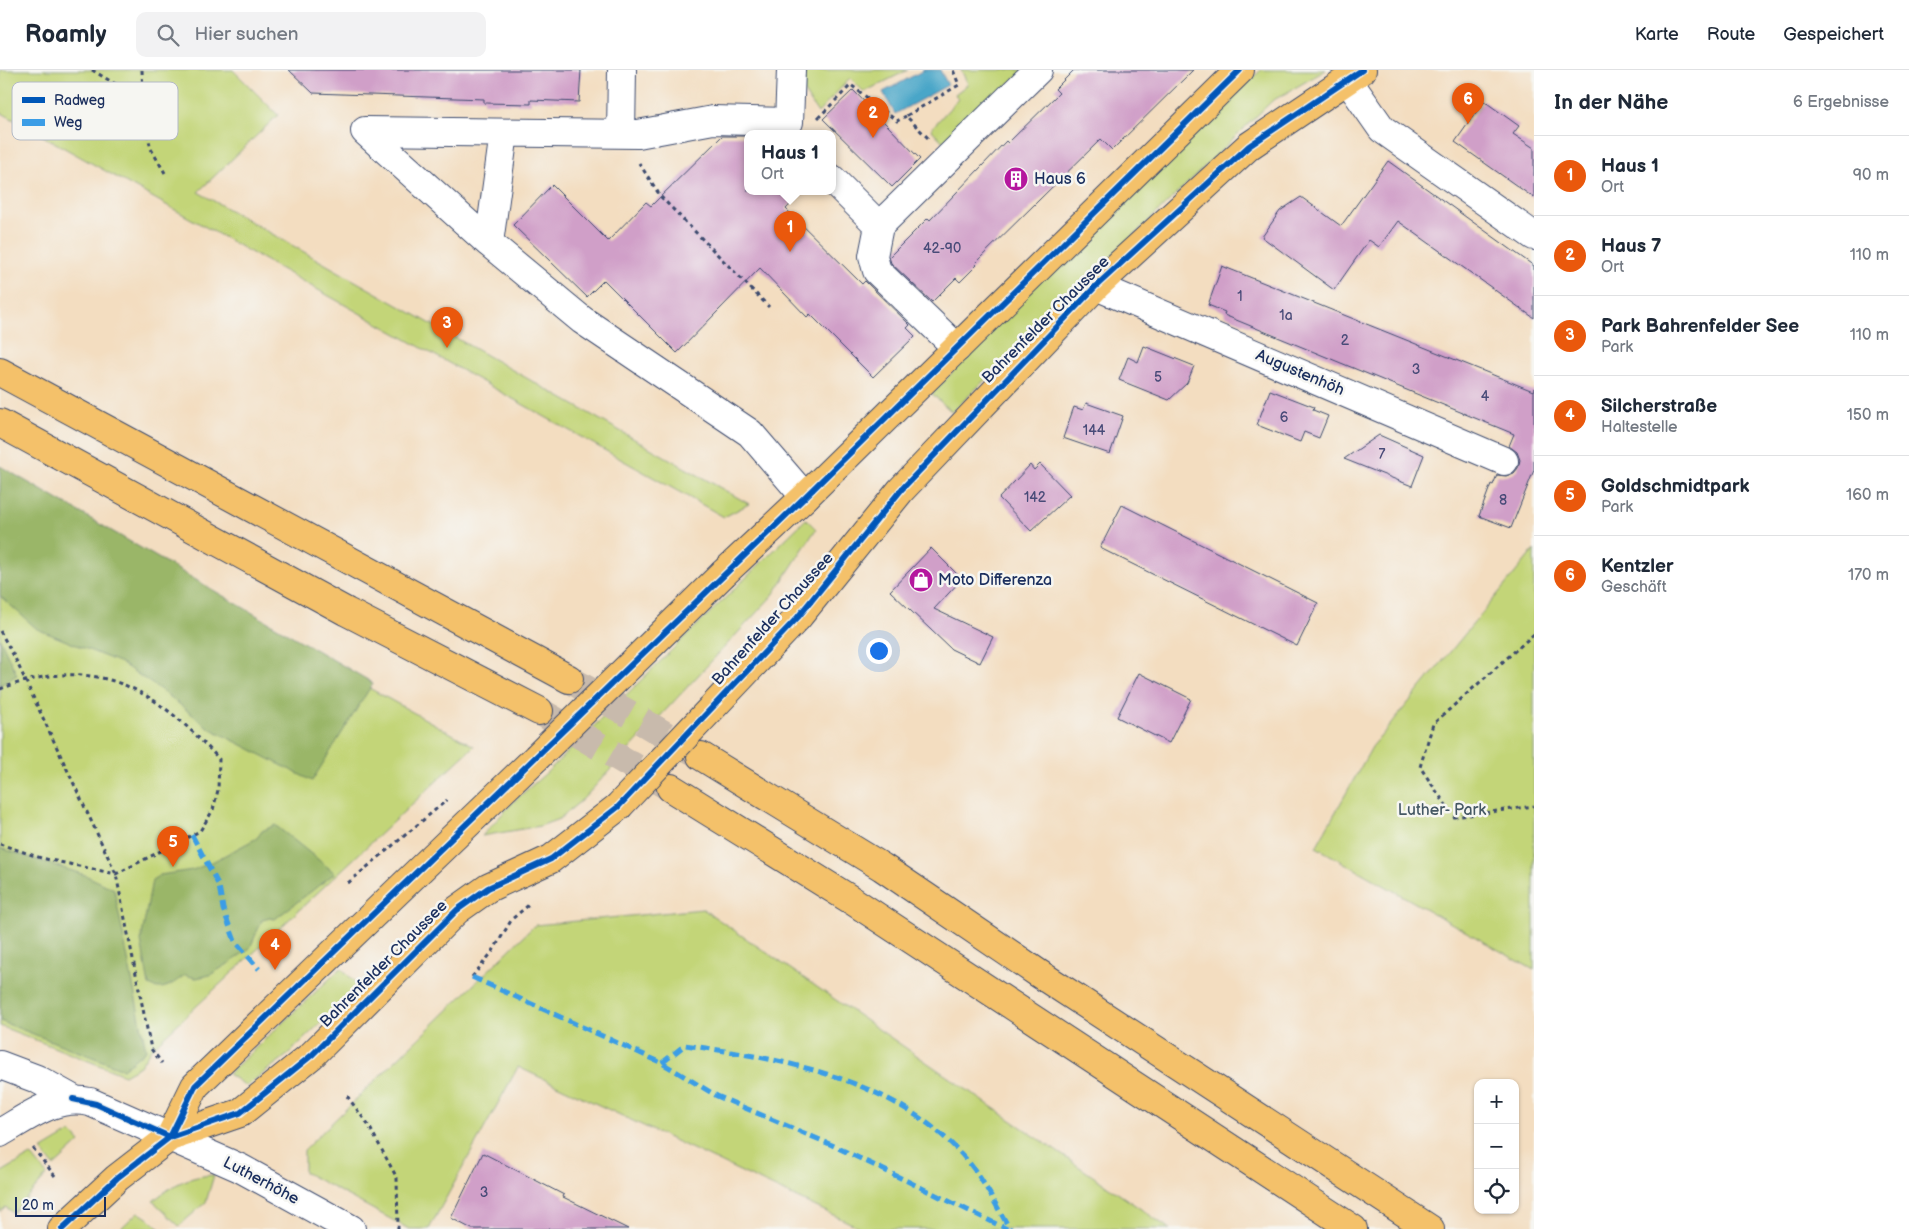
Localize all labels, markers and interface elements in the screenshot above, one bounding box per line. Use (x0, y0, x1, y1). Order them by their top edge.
search box (136, 12, 486, 57)
text: Roamly (25, 20, 106, 49)
icon: search (154, 21, 182, 49)
text: Hier suchen (194, 23, 299, 46)
text: Karte (1635, 24, 1679, 45)
text: Route (1707, 24, 1755, 45)
text: Gespeichert (1783, 24, 1884, 45)
legend (12, 82, 178, 140)
pin: 6 (1452, 83, 1484, 124)
text: In der Nähe (1554, 90, 1668, 115)
text: Radweg (54, 92, 105, 109)
text: 6 Ergebnisse (1793, 93, 1889, 112)
pin: 2 (857, 97, 889, 138)
text: Weg (54, 114, 82, 131)
popup (744, 130, 836, 195)
text: Haus 1 (761, 142, 819, 165)
text: Haus 1 (1601, 155, 1659, 178)
text: Ort (761, 165, 784, 184)
building icon: Haus 6 (1003, 166, 1029, 192)
text: 1 (1567, 166, 1573, 185)
text: 90 m (1853, 166, 1889, 185)
place label: Haus 6 (1034, 170, 1086, 189)
text: Ort (1601, 178, 1624, 197)
pin: 1 (774, 211, 806, 252)
text: Haus 7 (1601, 235, 1662, 258)
house number: 42-90 (923, 240, 961, 257)
text: 2 (1565, 246, 1575, 265)
text: 110 m (1850, 246, 1889, 265)
street label: Bahrenfelder Chaussee (978, 252, 1114, 388)
text: Ort (1601, 258, 1624, 277)
house number: 1 (1237, 288, 1243, 305)
pin: 3 (431, 307, 463, 348)
house number: 1a (1279, 307, 1293, 324)
text: Park Bahrenfelder See (1601, 315, 1799, 338)
text: 3 (1565, 326, 1575, 345)
text: 110 m (1850, 326, 1889, 345)
house number: 2 (1341, 332, 1350, 349)
text: Park (1601, 338, 1633, 357)
street label: Augustenhöh (1253, 346, 1347, 400)
house number: 3 (1412, 361, 1420, 378)
house number: 5 (1154, 369, 1162, 386)
house number: 4 (1481, 388, 1490, 405)
text: Silcherstraße (1601, 395, 1717, 418)
text: 4 (1565, 406, 1575, 425)
text: 150 m (1847, 406, 1889, 425)
house number: 6 (1280, 409, 1289, 426)
text: Haltestelle (1601, 418, 1678, 437)
house number: 144 (1083, 422, 1106, 439)
house number: 7 (1379, 446, 1386, 463)
text: Goldschmidtpark (1601, 475, 1749, 498)
text: 5 (1565, 486, 1575, 505)
text: 160 m (1846, 486, 1889, 505)
house number: 142 (1024, 489, 1047, 506)
house number: 8 (1499, 492, 1507, 509)
text: Park (1601, 498, 1633, 517)
street label: Bahrenfelder Chaussee (708, 548, 838, 689)
text: Kentzler (1601, 555, 1674, 578)
text: 6 (1565, 566, 1575, 585)
text: 170 m (1848, 566, 1889, 585)
shop icon: Moto Differenza (908, 567, 934, 593)
place label: Moto Differenza (938, 571, 1052, 590)
text: Geschäft (1601, 578, 1667, 597)
your location (866, 638, 892, 664)
park label: Luther- Park (1398, 801, 1486, 820)
pin: 5 (157, 826, 189, 867)
street label: Bahrenfelder Chaussee (316, 896, 452, 1032)
pin: 4 (259, 929, 291, 970)
map controls (1474, 1079, 1519, 1214)
button: + (1474, 1079, 1519, 1124)
button: − (1474, 1124, 1519, 1169)
street label: Lutherhöhe (220, 1153, 303, 1209)
button: locate (1474, 1169, 1519, 1214)
house number: 3 (480, 1184, 488, 1201)
scale bar (15, 1194, 106, 1217)
text: 20 m (22, 1197, 54, 1214)

